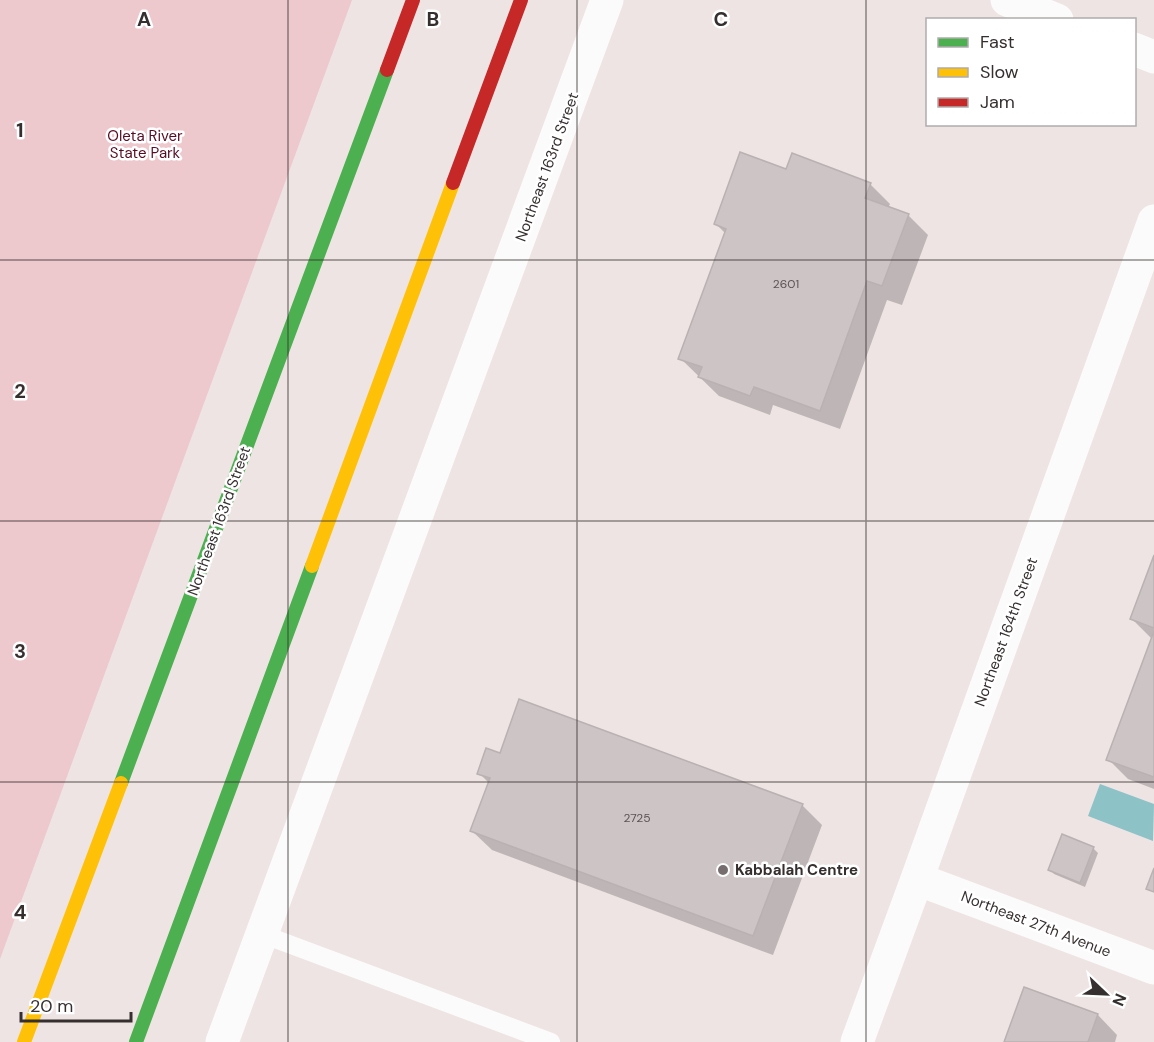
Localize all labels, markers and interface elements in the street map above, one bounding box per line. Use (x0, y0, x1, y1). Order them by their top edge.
text: A (137, 6, 151, 32)
text: B (427, 6, 439, 32)
text: C (714, 6, 728, 32)
legend (926, 18, 1136, 126)
text: Fast (980, 30, 1015, 54)
text: Slow (980, 60, 1019, 84)
street label: Northeast 163rd Street (511, 90, 583, 244)
text: Jam (980, 90, 1015, 114)
text: 1 (16, 117, 24, 143)
park label: Oleta River State Park (107, 126, 183, 163)
house number: 2601 (773, 276, 799, 292)
text: 2 (14, 378, 26, 404)
street label: Northeast 163rd Street (183, 444, 255, 598)
street label: Northeast 164th Street (970, 555, 1042, 709)
text: 3 (14, 638, 26, 664)
house number: 2725 (623, 810, 651, 826)
place label: Kabbalah Centre (735, 860, 858, 880)
marker: Kabbalah Centre (716, 863, 730, 877)
street label: Northeast 27th Avenue (958, 886, 1114, 962)
text: 4 (14, 899, 27, 925)
north arrow (1076, 964, 1136, 1024)
scale bar (21, 985, 130, 1023)
text: N (1107, 990, 1131, 1009)
text: 20 m (30, 994, 73, 1018)

